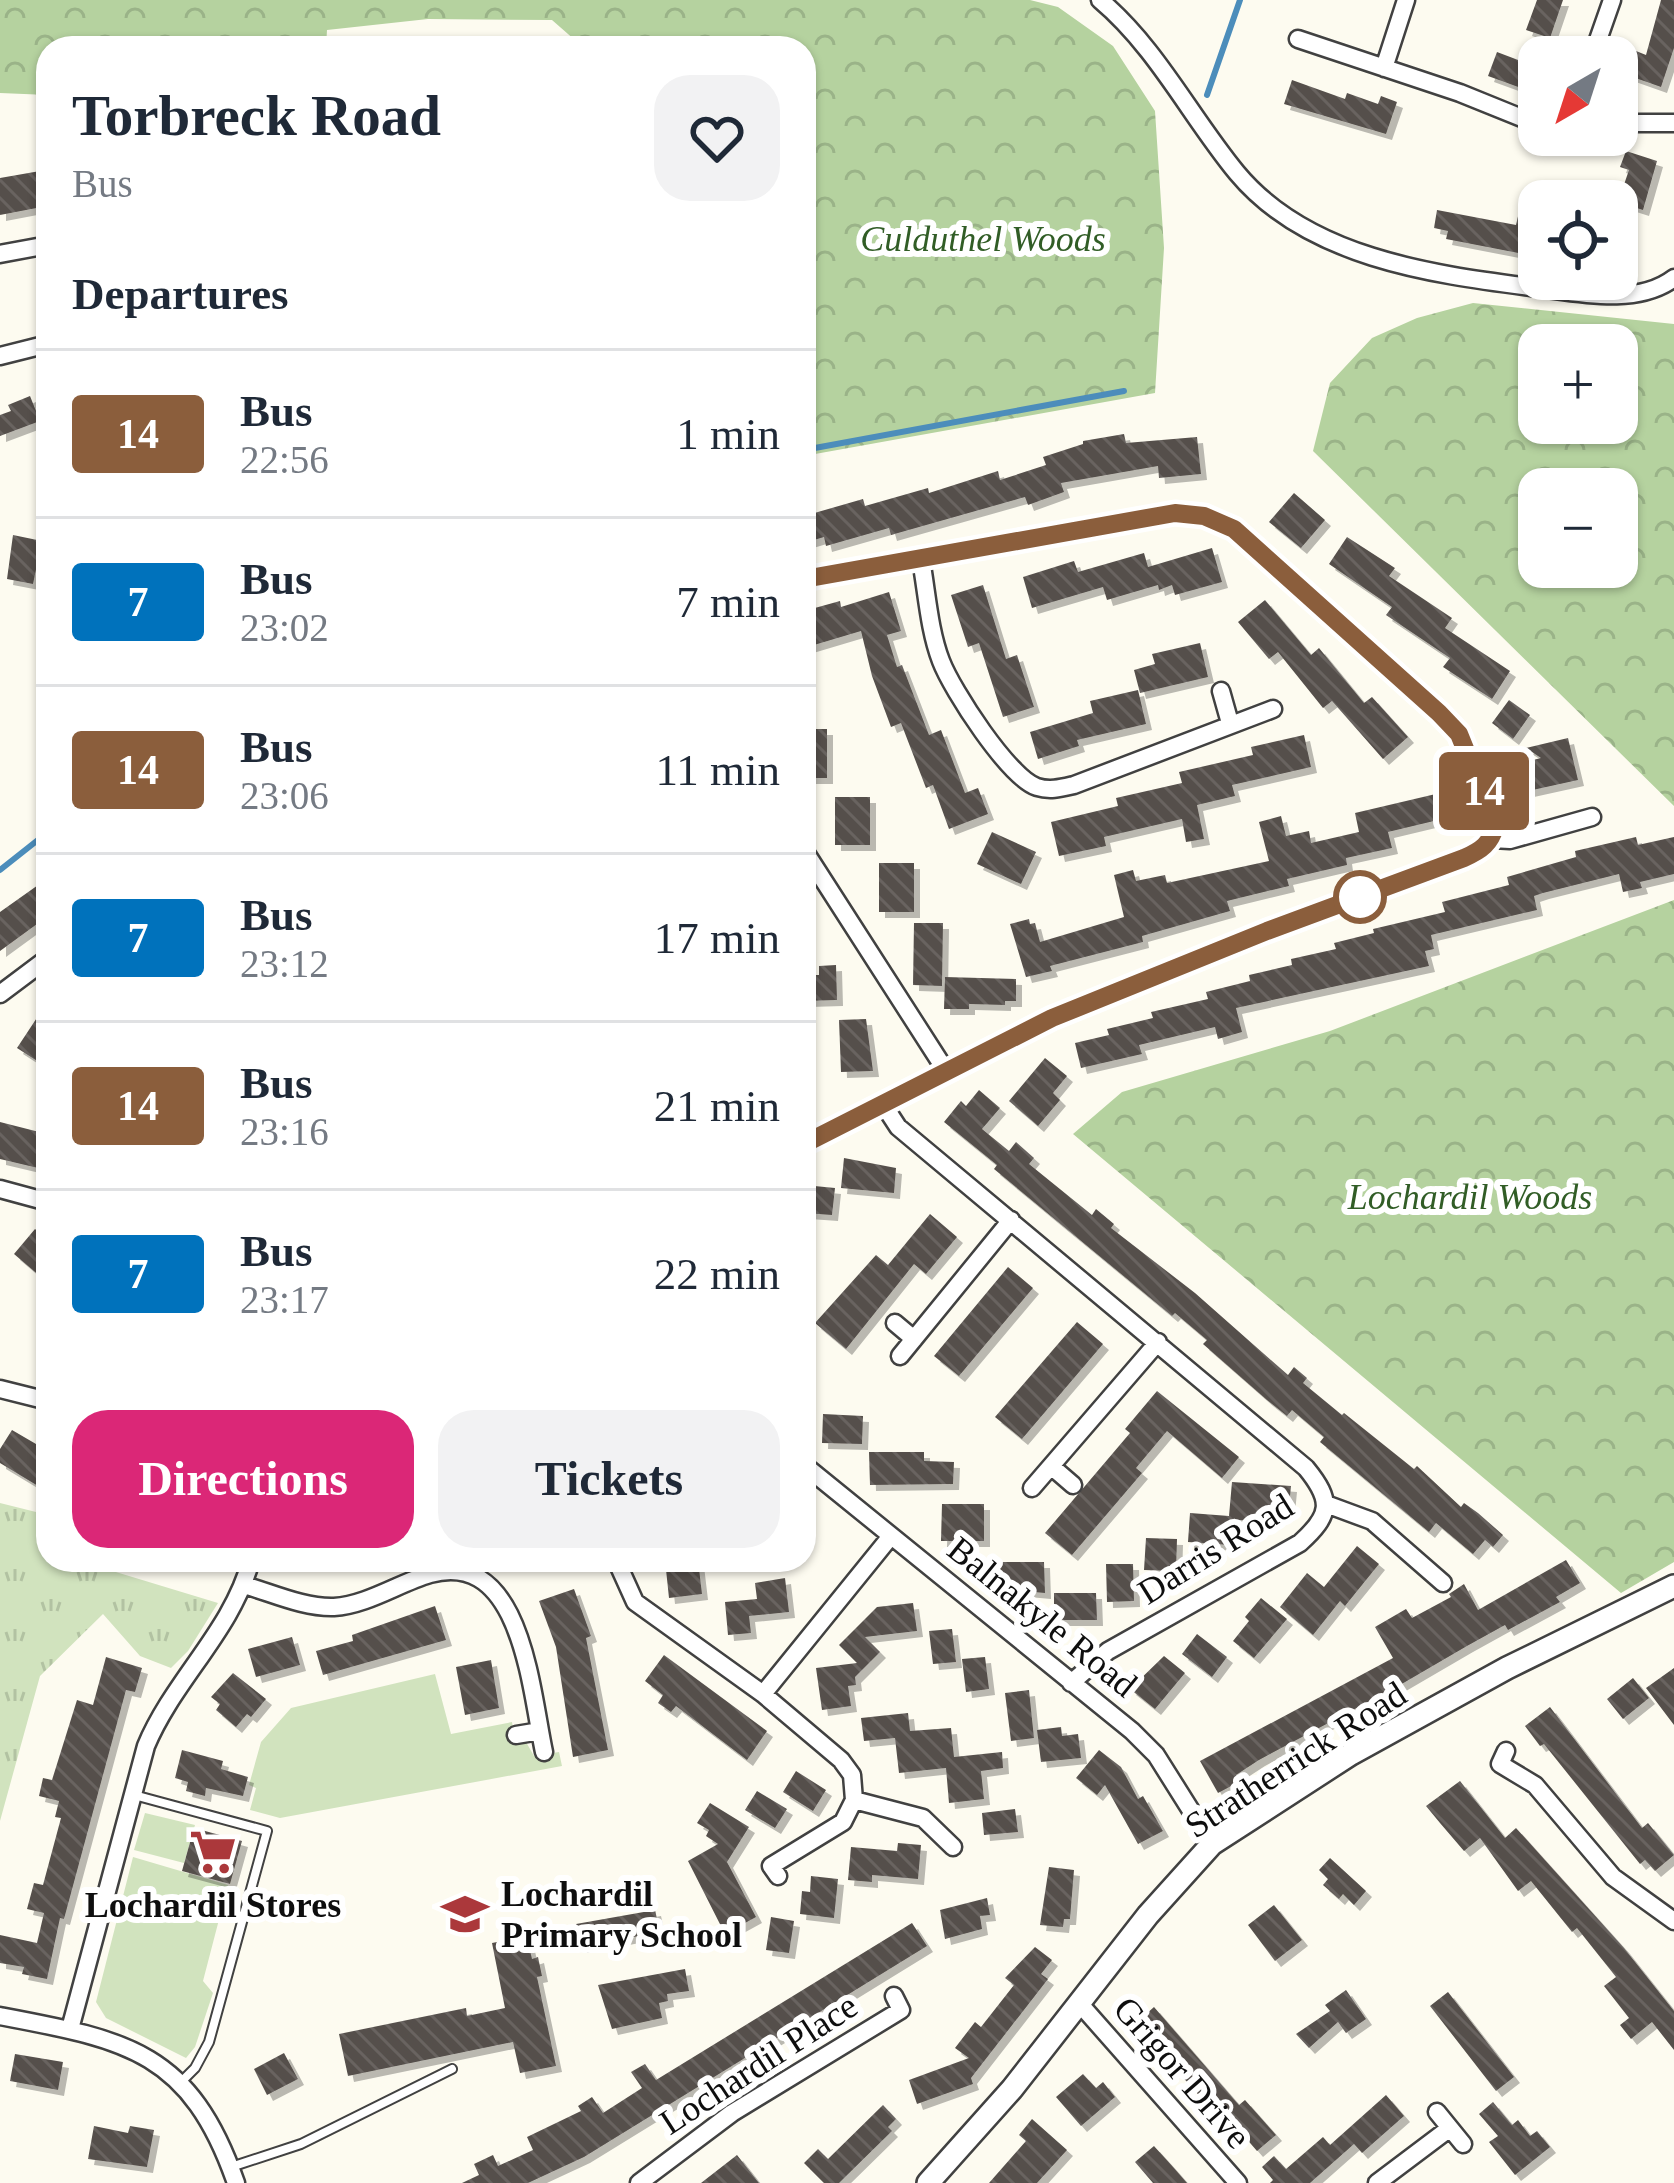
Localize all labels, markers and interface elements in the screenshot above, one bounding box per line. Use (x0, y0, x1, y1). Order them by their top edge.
north arrow (1518, 36, 1638, 156)
map controls (1518, 36, 1638, 588)
button: heart (654, 75, 780, 201)
text: Torbreck Road (72, 84, 441, 147)
text: Bus (72, 162, 133, 205)
button: locate (1518, 180, 1638, 300)
park label: Culduthel Woods (860, 219, 1106, 259)
text: Departures (72, 269, 289, 319)
button: + (1518, 324, 1638, 444)
text: Bus (240, 386, 313, 436)
text: 1 min (676, 409, 780, 459)
text: 14 (117, 411, 159, 457)
text: 22:56 (240, 438, 329, 481)
button: − (1518, 468, 1638, 588)
text: Bus (240, 554, 313, 604)
text: 7 min (676, 577, 780, 627)
text: 7 (128, 579, 149, 625)
text: 23:02 (240, 606, 329, 649)
text: Bus (240, 722, 313, 772)
text: 11 min (655, 745, 780, 795)
text: 14 (117, 747, 159, 793)
line badge: 14 (1430, 752, 1538, 830)
text: 14 (1463, 768, 1505, 814)
text: 23:06 (240, 774, 329, 817)
unlabelled marker (1335, 872, 1385, 922)
text: Bus (240, 890, 313, 940)
text: 17 min (654, 913, 780, 963)
text: 7 (128, 915, 149, 961)
text: 23:12 (240, 942, 329, 985)
text: Bus (240, 1058, 313, 1108)
text: 21 min (654, 1081, 780, 1131)
text: 14 (117, 1083, 159, 1129)
text: 23:16 (240, 1110, 329, 1153)
park label: Lochardil Woods (1347, 1177, 1592, 1217)
text: Bus (240, 1226, 313, 1276)
text: 22 min (654, 1249, 780, 1299)
text: 7 (128, 1251, 149, 1297)
text: 23:17 (240, 1278, 329, 1321)
button: Directions (72, 1410, 414, 1548)
button: Tickets (438, 1410, 780, 1548)
street label: Darris Road (1131, 1486, 1300, 1612)
street label: Balnakyle Road (940, 1529, 1145, 1705)
street label: Stratherrick Road (1178, 1674, 1413, 1846)
supermarket icon: Lochardil Stores (188, 1827, 238, 1877)
place label: Lochardil Primary School (501, 1874, 742, 1955)
place label: Lochardil Stores (85, 1885, 341, 1925)
school or university icon: Lochardil Primary School (440, 1889, 490, 1939)
street label: Lochardil Place (653, 1985, 865, 2142)
street label: Grigor Drive (1106, 1989, 1259, 2156)

